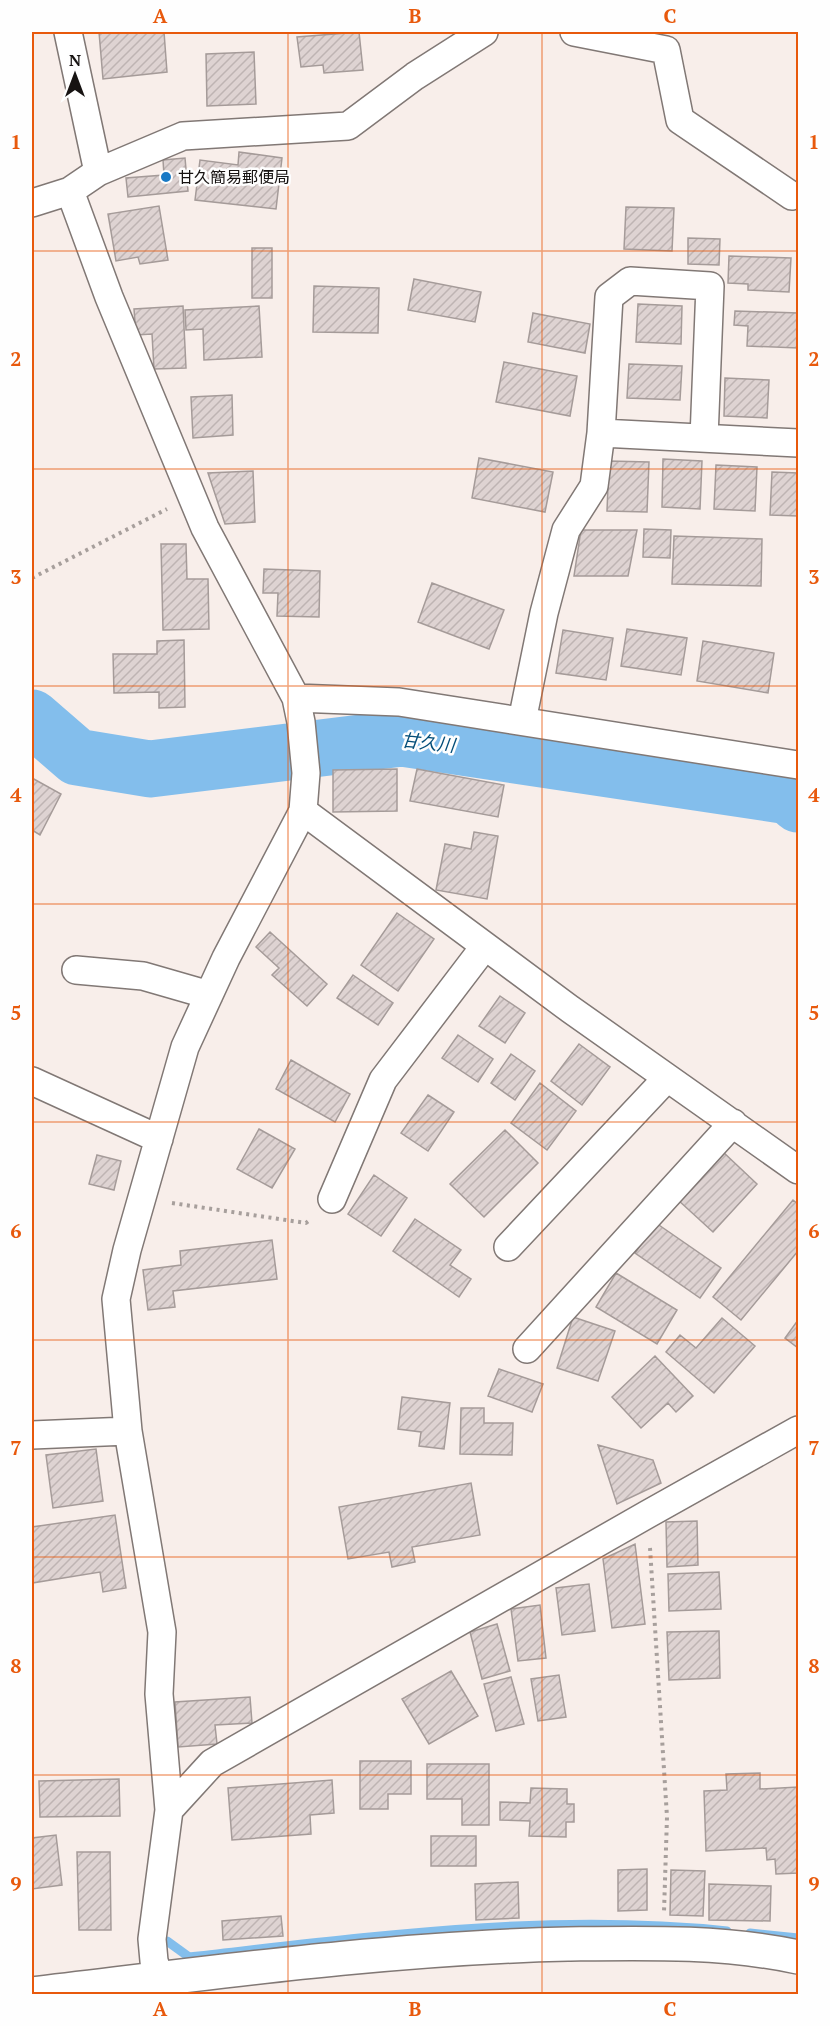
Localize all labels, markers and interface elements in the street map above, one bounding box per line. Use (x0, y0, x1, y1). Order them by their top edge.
text: A (153, 2, 168, 29)
text: B (409, 2, 422, 29)
text: C (663, 2, 677, 29)
north arrow (45, 45, 105, 105)
text: N (69, 49, 81, 71)
text: 1 (10, 128, 22, 155)
text: 1 (808, 128, 820, 155)
place label: 甘久簡易郵便局 (178, 166, 290, 188)
marker: 甘久簡易郵便局 (159, 170, 173, 184)
text: 2 (10, 345, 22, 372)
text: 2 (808, 345, 820, 372)
text: 3 (10, 563, 22, 590)
text: 3 (808, 563, 820, 590)
water label: 甘久川 (400, 727, 458, 757)
text: 4 (10, 781, 22, 808)
text: 4 (808, 781, 820, 808)
text: 5 (10, 999, 22, 1026)
text: 5 (808, 999, 820, 1026)
text: 6 (10, 1217, 22, 1244)
text: 6 (808, 1217, 820, 1244)
text: 7 (10, 1434, 22, 1461)
text: 7 (808, 1434, 820, 1461)
text: 8 (10, 1652, 22, 1679)
text: 8 (808, 1652, 820, 1679)
text: 9 (10, 1870, 22, 1897)
text: 9 (808, 1870, 820, 1897)
text: A (153, 1995, 168, 2022)
text: B (409, 1995, 422, 2022)
text: C (663, 1995, 677, 2022)

